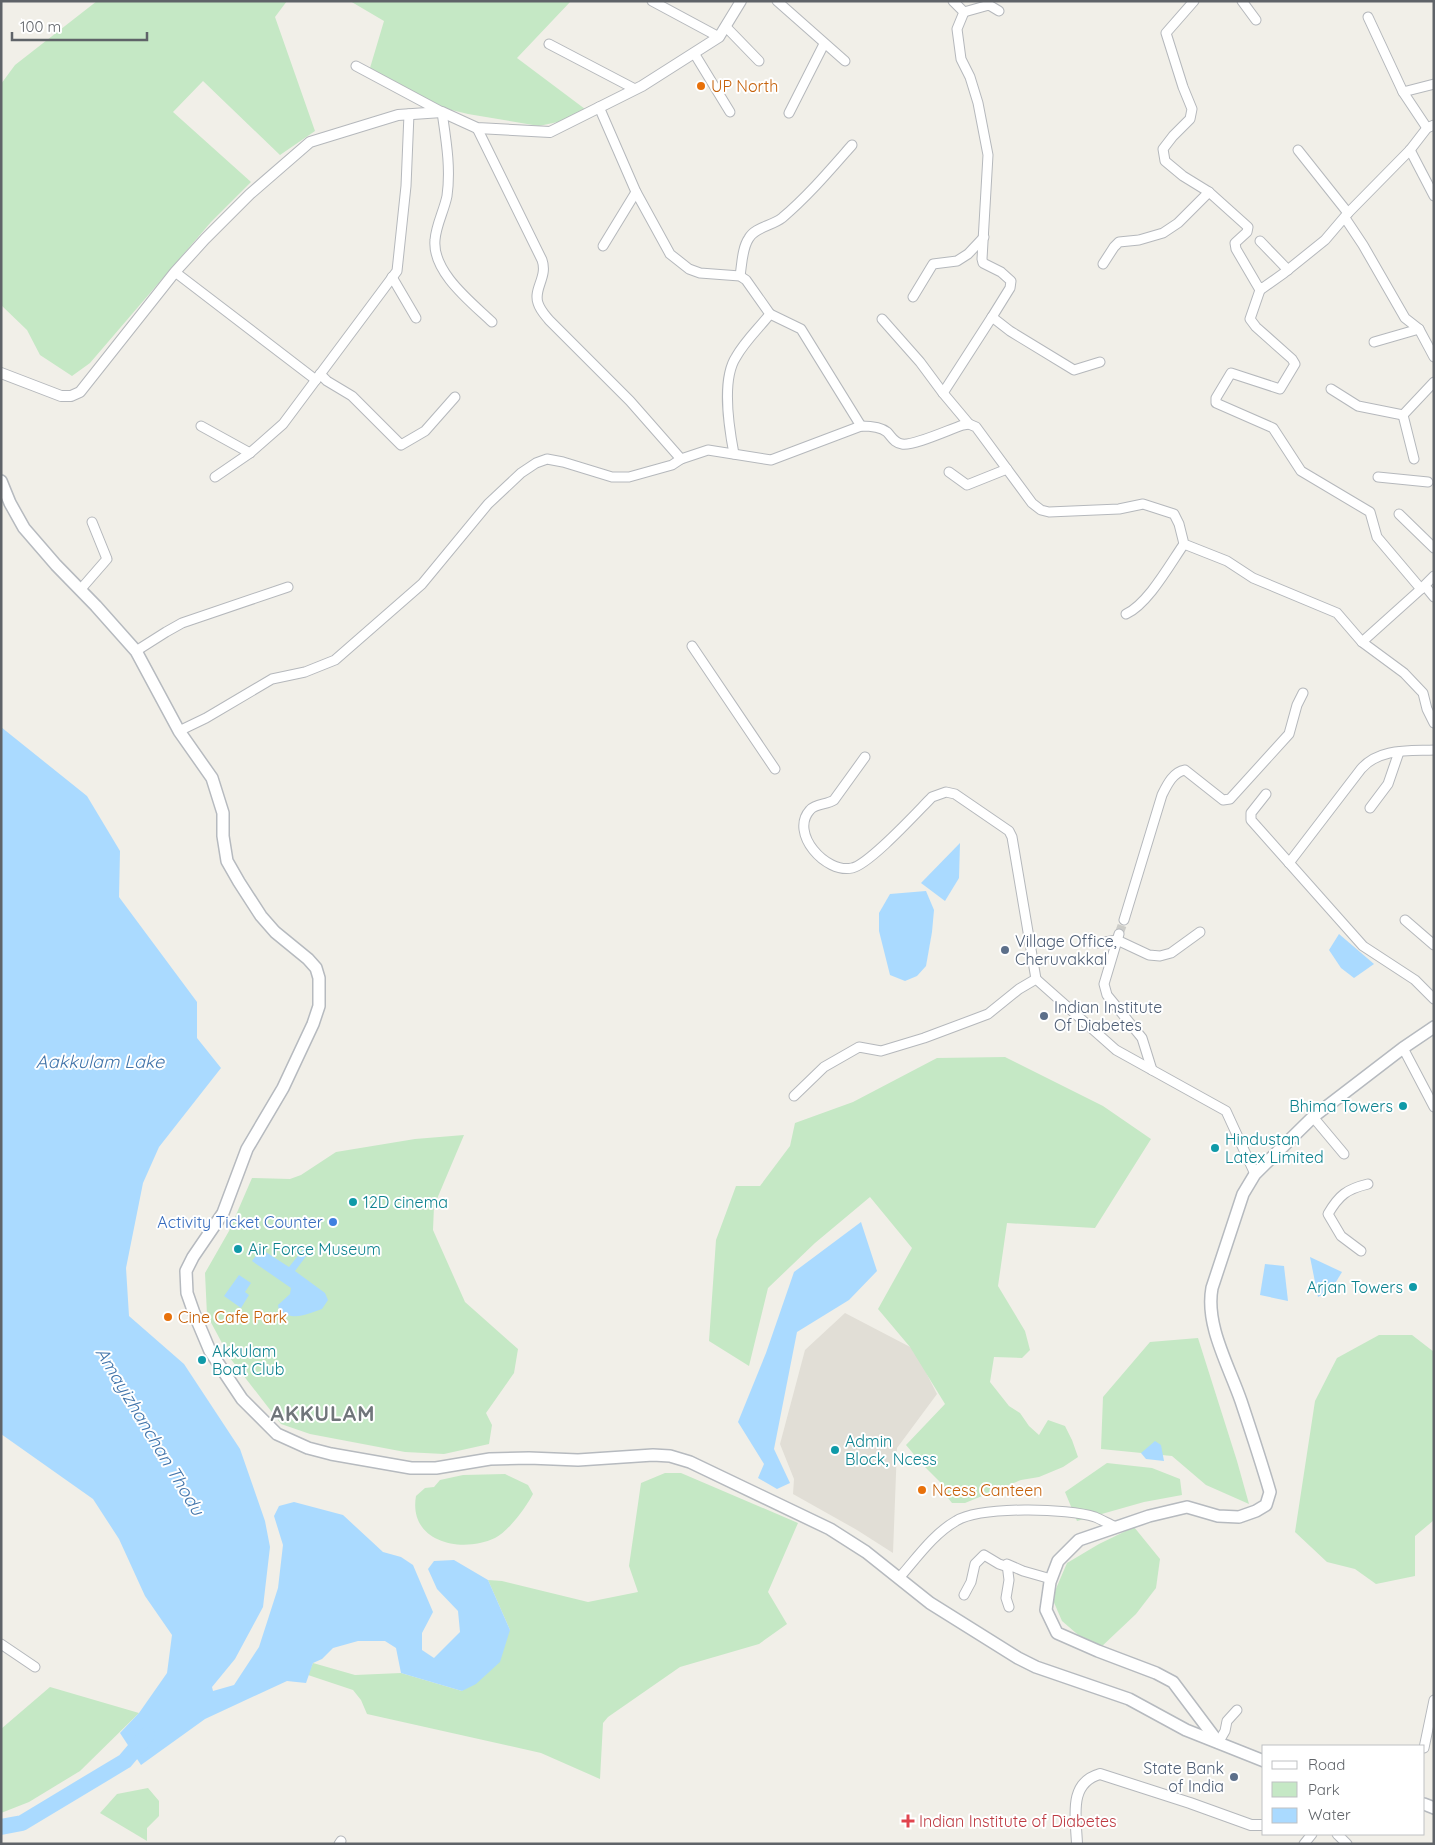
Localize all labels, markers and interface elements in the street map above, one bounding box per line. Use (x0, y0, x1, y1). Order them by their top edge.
scale bar (12, 10, 148, 42)
text: 100 m (20, 17, 61, 36)
place label: UP North (711, 76, 778, 96)
marker: UP North (695, 80, 707, 92)
place label: Village Office, Cheruvakkal (1015, 931, 1117, 969)
marker: Village Office, Cheruvakkal (999, 944, 1011, 956)
place label: Indian Institute Of Diabetes (1054, 997, 1162, 1035)
marker: Indian Institute Of Diabetes (1038, 1010, 1050, 1022)
water label: Aakkulam Lake (36, 1050, 165, 1073)
place label: Bhima Towers (1289, 1096, 1393, 1116)
marker: Bhima Towers (1397, 1100, 1409, 1112)
place label: Hindustan Latex Limited (1225, 1129, 1324, 1167)
marker: Hindustan Latex Limited (1209, 1142, 1221, 1154)
place label: 12D cinema (363, 1192, 448, 1212)
marker: 12D cinema (347, 1196, 359, 1208)
place label: Activity Ticket Counter (157, 1212, 323, 1232)
marker: Activity Ticket Counter (327, 1216, 339, 1228)
place label: Air Force Museum (248, 1239, 381, 1259)
marker: Air Force Museum (232, 1243, 244, 1255)
place label: Arjan Towers (1307, 1277, 1403, 1297)
marker: Arjan Towers (1407, 1281, 1419, 1293)
place label: Cine Cafe Park (178, 1307, 287, 1327)
marker: Cine Cafe Park (162, 1311, 174, 1323)
place label: Akkulam Boat Club (212, 1341, 284, 1379)
water label: Amayizhanchan Thodu (91, 1343, 210, 1521)
marker: Akkulam Boat Club (196, 1354, 208, 1366)
district label: AKKULAM (271, 1400, 375, 1426)
place label: Admin Block, Ncess (845, 1431, 937, 1469)
marker: Admin Block, Ncess (829, 1444, 841, 1456)
place label: Ncess Canteen (932, 1480, 1042, 1500)
marker: Ncess Canteen (916, 1484, 928, 1496)
legend (1262, 1745, 1425, 1835)
text: Road (1308, 1755, 1345, 1774)
place label: State Bank of India (1143, 1758, 1224, 1796)
marker: State Bank of India (1228, 1771, 1240, 1783)
text: Park (1308, 1780, 1340, 1799)
text: Water (1308, 1805, 1351, 1824)
place label: Indian Institute of Diabetes (919, 1811, 1117, 1831)
marker: Indian Institute of Diabetes (901, 1814, 915, 1828)

